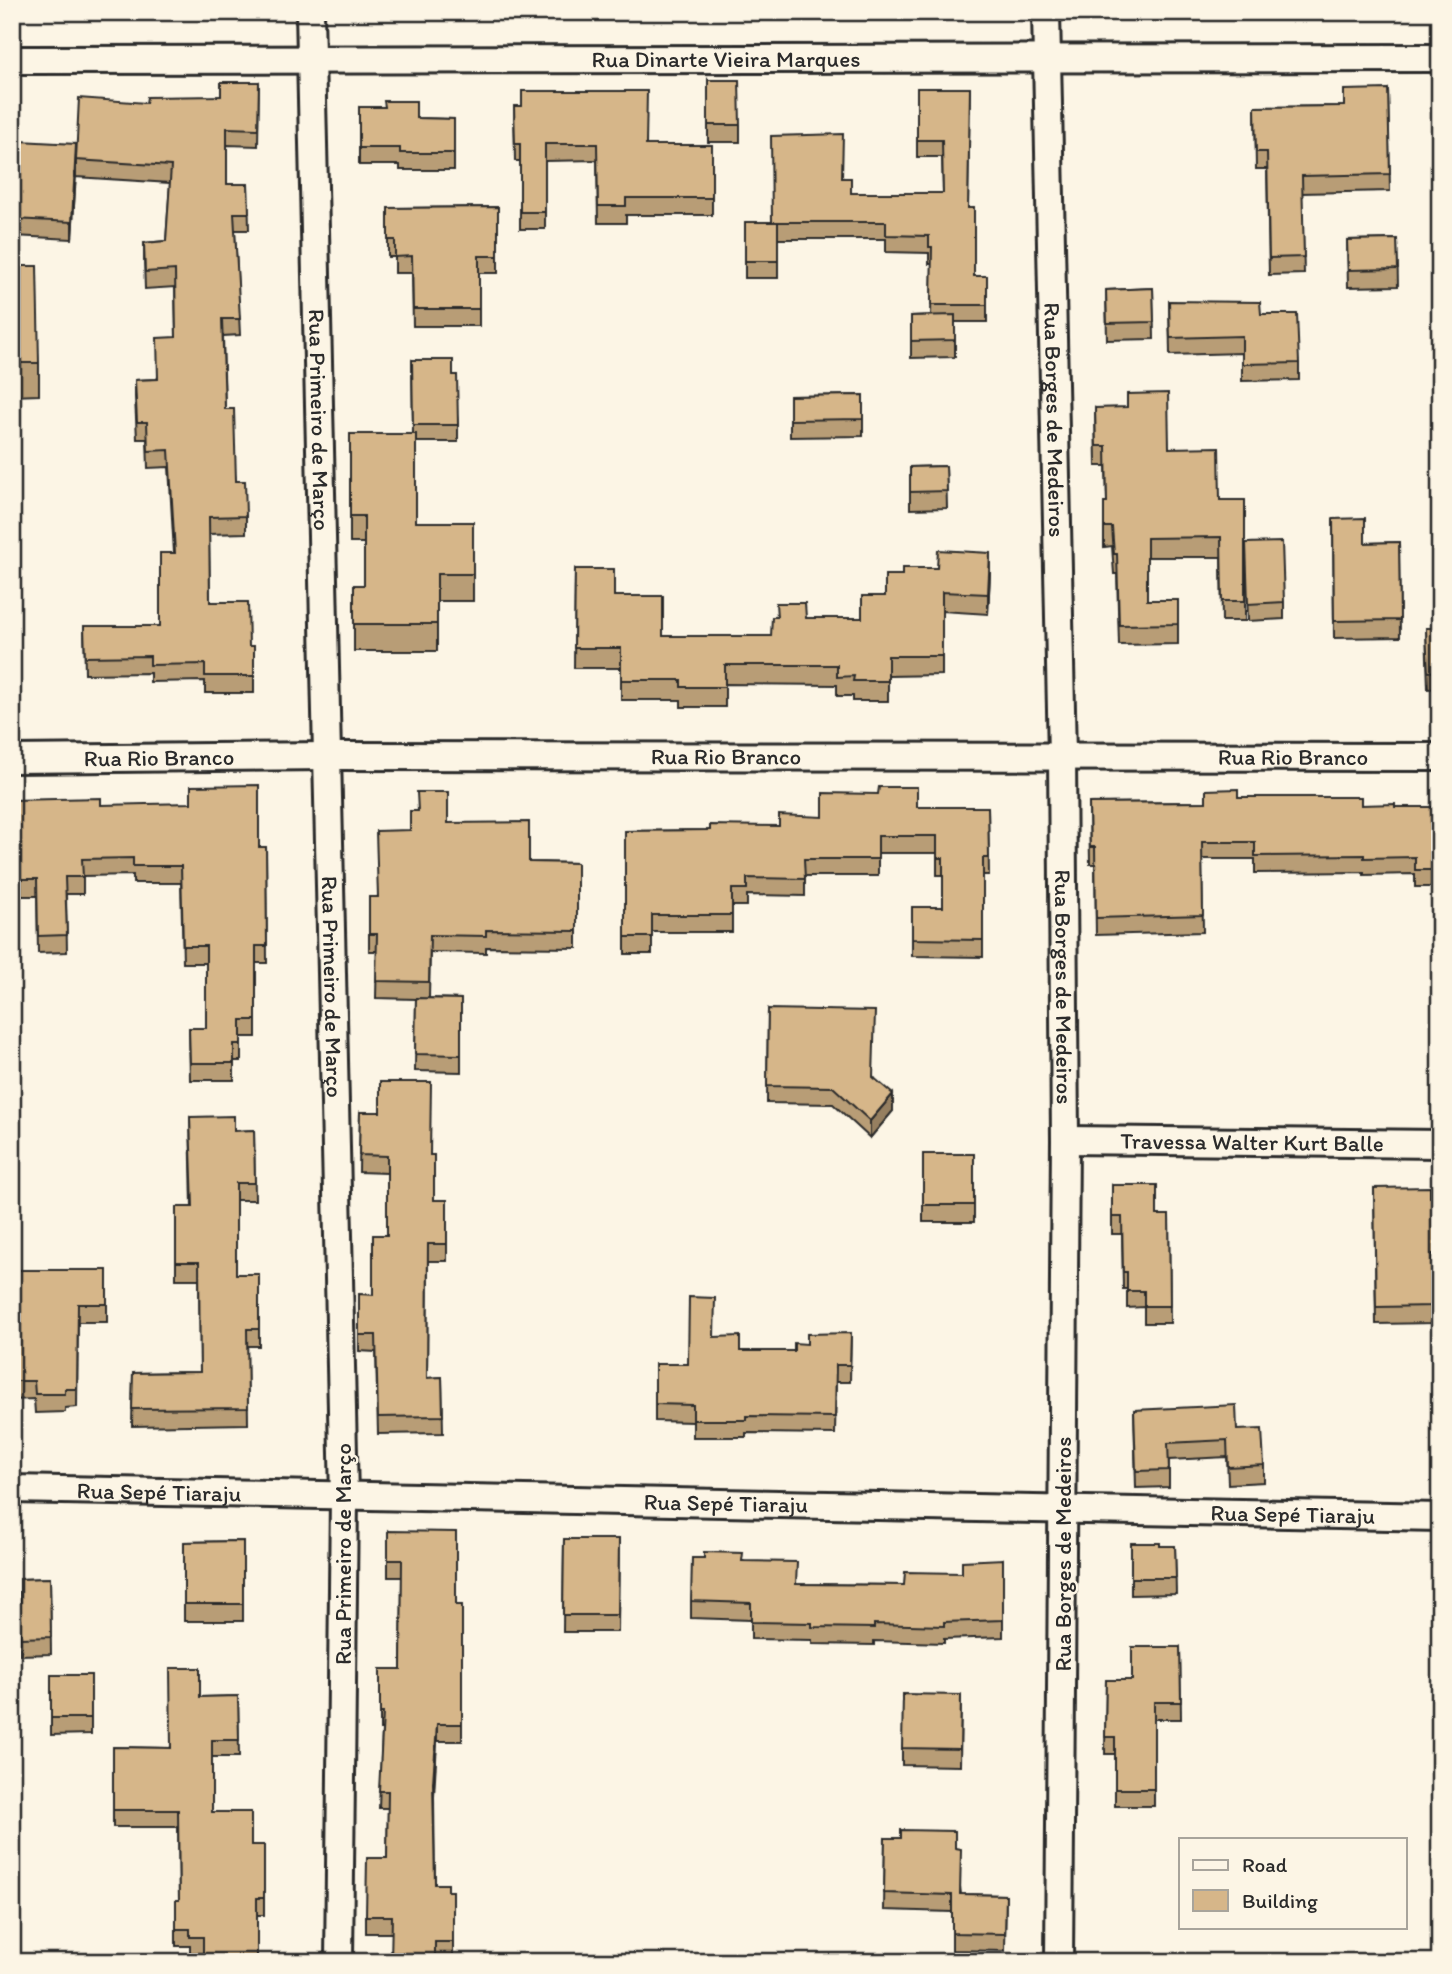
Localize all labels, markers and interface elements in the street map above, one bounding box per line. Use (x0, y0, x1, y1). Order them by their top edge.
street label: Rua Dinarte Vieira Marques (592, 45, 860, 73)
street label: Rua Borges de Medeiros (1038, 302, 1071, 538)
street label: Rua Primeiro de Março (303, 309, 336, 531)
street label: Rua Rio Branco (651, 742, 801, 770)
street label: Rua Rio Branco (84, 743, 234, 772)
street label: Rua Rio Branco (1218, 743, 1368, 771)
street label: Rua Borges de Medeiros (1049, 869, 1079, 1104)
street label: Rua Primeiro de Março (316, 875, 349, 1098)
street label: Travessa Walter Kurt Balle (1120, 1127, 1384, 1157)
street label: Rua Borges de Medeiros (1049, 1437, 1077, 1671)
street label: Rua Primeiro de Março (329, 1443, 357, 1665)
street label: Rua Sepé Tiaraju (76, 1476, 242, 1507)
street label: Rua Sepé Tiaraju (643, 1487, 809, 1519)
street label: Rua Sepé Tiaraju (1210, 1499, 1376, 1530)
legend (1179, 1838, 1406, 1928)
text: Road (1242, 1852, 1288, 1877)
text: Building (1242, 1888, 1318, 1913)

